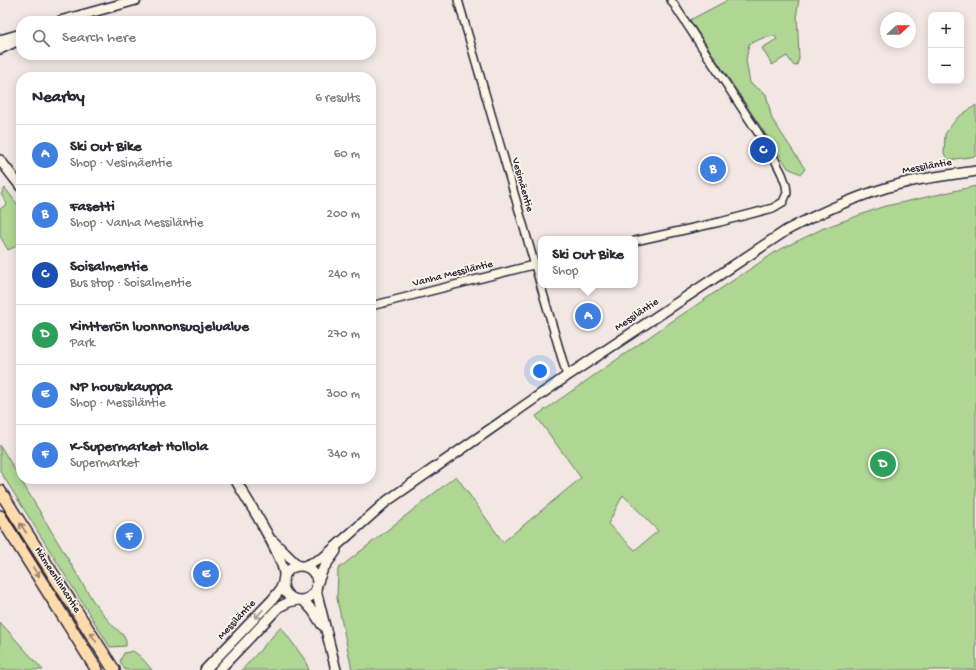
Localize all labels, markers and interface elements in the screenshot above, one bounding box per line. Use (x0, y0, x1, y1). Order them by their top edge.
north arrow (880, 12, 916, 48)
map controls (928, 12, 964, 84)
button: + (928, 12, 964, 48)
search box (16, 16, 376, 60)
icon: search (30, 27, 52, 49)
text: Search here (62, 29, 136, 47)
button: − (928, 48, 964, 84)
text: Nearby (32, 88, 85, 108)
text: 6 results (315, 91, 360, 106)
pin: C (750, 135, 776, 165)
text: Ski Out Bike (70, 138, 142, 156)
text: A (41, 147, 49, 162)
text: 60 m (334, 147, 360, 162)
pin: B (700, 154, 726, 184)
text: Shop · Vesimäentie (70, 156, 172, 171)
street label: Vesimäentie (508, 156, 536, 214)
street label: Messiläntie (901, 157, 953, 177)
text: Fasetti (70, 198, 115, 216)
text: B (42, 207, 48, 222)
text: 200 m (327, 207, 360, 222)
text: Shop · Vanha Messiläntie (70, 216, 204, 231)
popup (538, 236, 638, 288)
text: Ski Out Bike (552, 246, 624, 264)
text: Soisalmentie (70, 258, 148, 276)
street label: Vanha Messiläntie (411, 258, 495, 290)
text: Shop (552, 264, 578, 279)
text: C (41, 267, 49, 282)
text: 240 m (328, 267, 360, 282)
text: Bus stop · Soisalmentie (70, 276, 192, 291)
street label: Messiläntie (613, 296, 661, 334)
pin: A (575, 301, 601, 331)
text: Kintterön luonnonsuojelualue (70, 318, 249, 336)
text: D (41, 327, 49, 342)
text: 270 m (327, 327, 360, 342)
text: Park (70, 336, 95, 351)
your location (530, 361, 550, 381)
text: NP housukauppa (70, 378, 172, 396)
text: E (41, 387, 49, 402)
text: 300 m (326, 387, 360, 402)
text: Shop · Messiläntie (70, 396, 166, 411)
text: K-Supermarket Hollola (70, 438, 208, 456)
text: F (42, 447, 48, 462)
text: 340 m (327, 447, 360, 462)
pin: D (870, 449, 896, 479)
text: Supermarket (70, 456, 139, 471)
pin: F (116, 521, 142, 551)
one-way arrow (19, 522, 28, 533)
street label: Hämeenlinnantie (31, 545, 83, 615)
pin: E (193, 559, 219, 589)
one-way arrow (32, 566, 40, 578)
street label: Messiläntie (216, 597, 259, 642)
one-way arrow (255, 608, 264, 618)
one-way arrow (89, 631, 97, 643)

